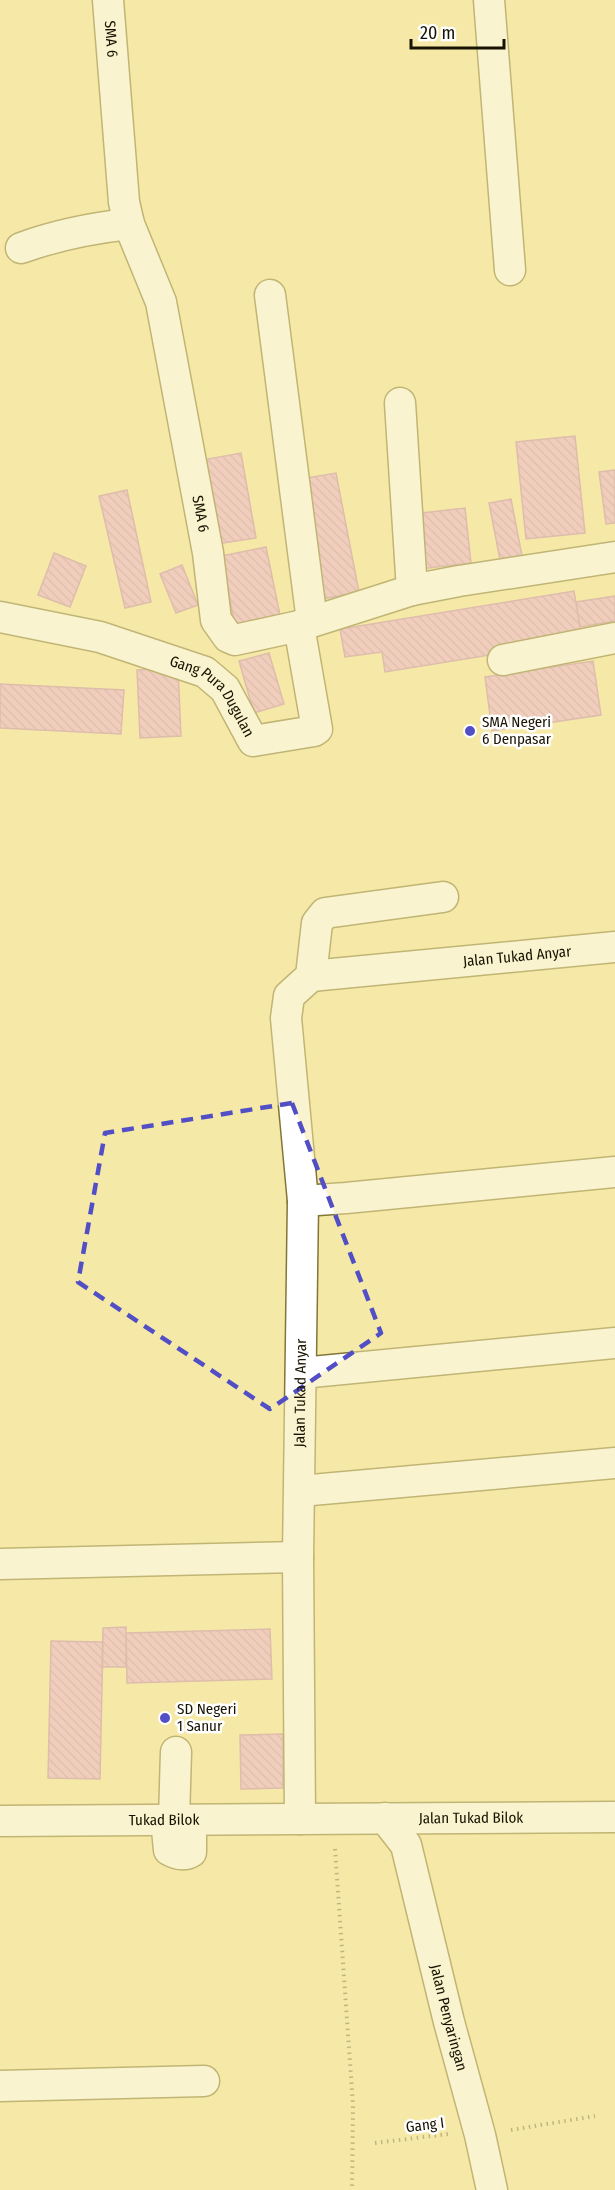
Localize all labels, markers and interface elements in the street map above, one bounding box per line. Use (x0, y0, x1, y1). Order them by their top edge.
scale bar (411, 12, 504, 50)
street label: SMA 6 (101, 20, 122, 58)
text: 20 m (420, 22, 455, 44)
street label: SMA 6 (188, 494, 213, 534)
street label: Gang Pura Dugulan (167, 652, 258, 740)
place label: SMA Negeri 6 Denpasar (482, 713, 552, 748)
marker: SMA Negeri 6 Denpasar (463, 724, 477, 738)
street label: Jalan Tukad Anyar (462, 942, 573, 970)
street label: Jalan Tukad Anyar (291, 1338, 310, 1448)
place label: SD Negeri 1 Sanur (177, 1700, 236, 1735)
marker: SD Negeri 1 Sanur (158, 1711, 172, 1725)
street label: Jalan Tukad Bilok (419, 1809, 523, 1827)
street label: Tukad Bilok (129, 1811, 199, 1829)
street label: Jalan Penyaringan (426, 1962, 471, 2073)
street label: Gang I (405, 2114, 445, 2136)

